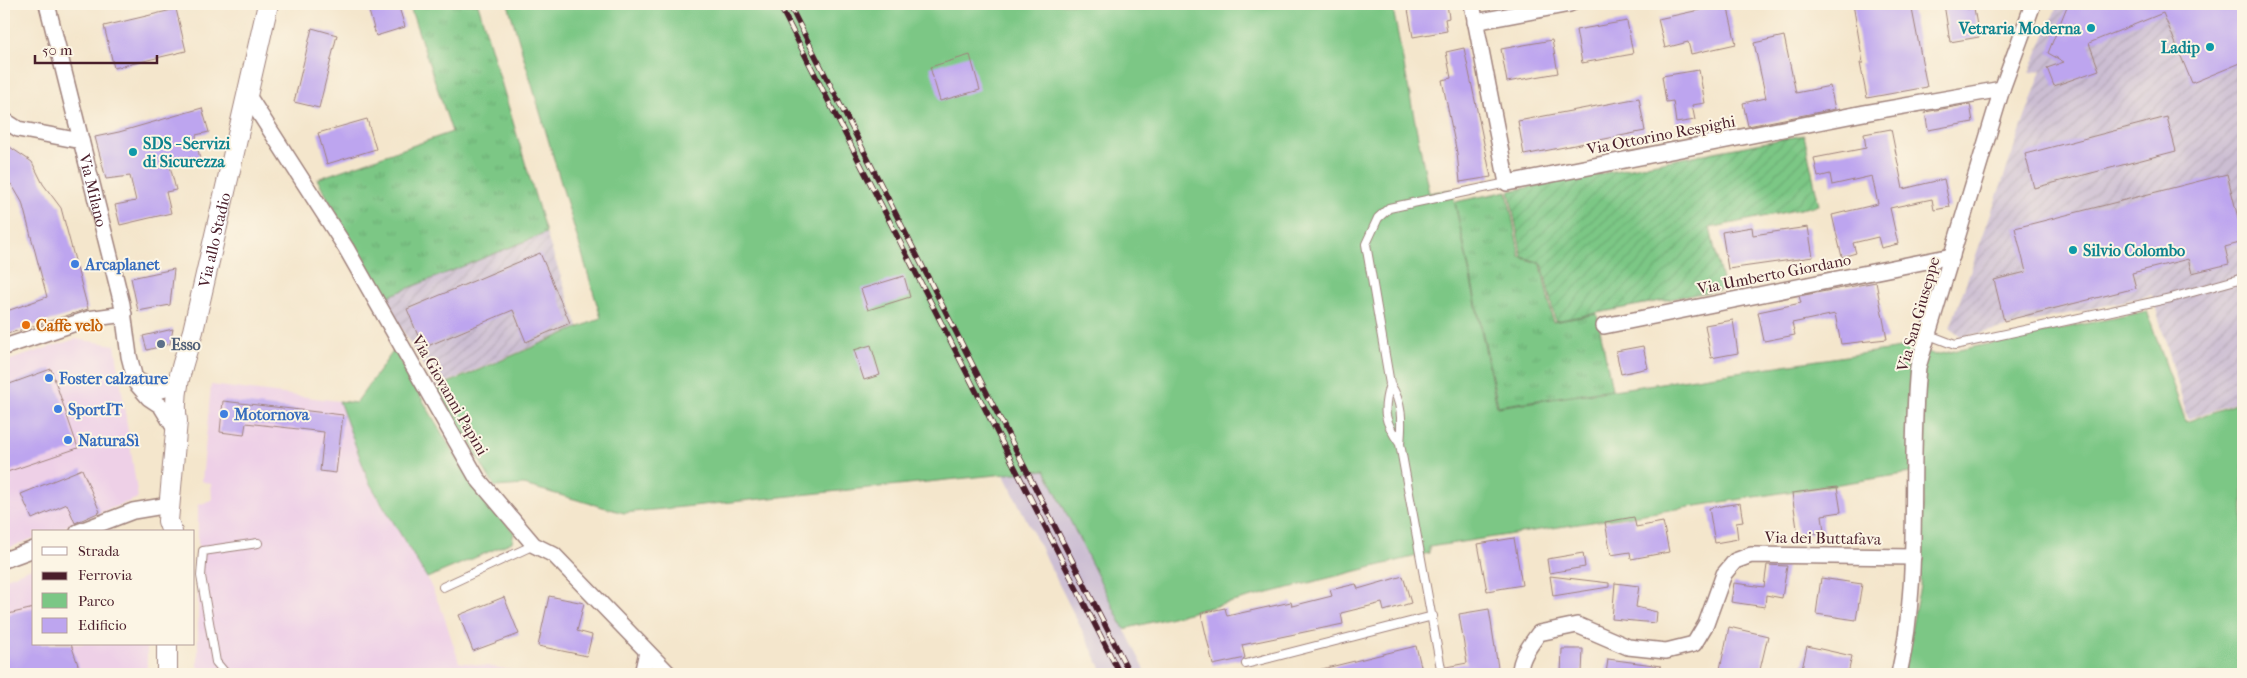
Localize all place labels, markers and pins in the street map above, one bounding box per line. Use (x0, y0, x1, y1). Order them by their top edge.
place label: Vetraria Moderna (1958, 19, 2082, 38)
marker: Vetraria Moderna (2085, 22, 2097, 34)
place label: Ladip (2161, 38, 2200, 58)
marker: Ladip (2204, 41, 2216, 53)
place label: SDS - Servizi di Sicurezza (143, 134, 231, 171)
marker: SDS - Servizi di Sicurezza (127, 146, 139, 158)
place label: Silvio Colombo (2083, 241, 2185, 260)
marker: Silvio Colombo (2067, 244, 2079, 256)
place label: Arcaplanet (84, 255, 160, 275)
marker: Arcaplanet (69, 258, 81, 270)
place label: Caffe velò (36, 316, 103, 335)
marker: Caffe velò (20, 319, 32, 331)
place label: Esso (171, 335, 201, 354)
marker: Esso (155, 338, 167, 350)
place label: Foster calzature (58, 369, 168, 388)
marker: Foster calzature (43, 372, 55, 384)
place label: SportIT (68, 400, 124, 420)
marker: SportIT (52, 403, 64, 415)
place label: Motornova (233, 405, 310, 424)
marker: Motornova (218, 408, 230, 420)
place label: NaturaSì (78, 431, 140, 450)
marker: NaturaSì (62, 434, 74, 446)

